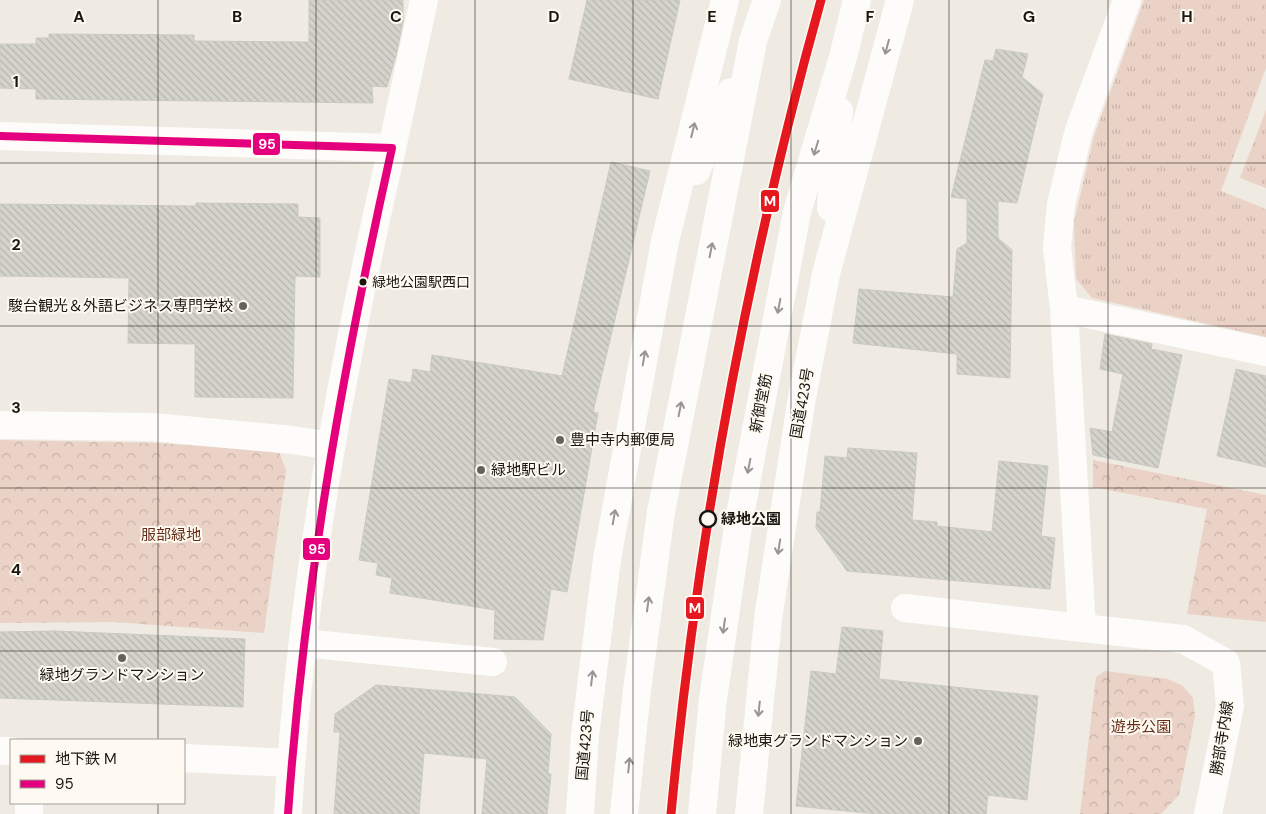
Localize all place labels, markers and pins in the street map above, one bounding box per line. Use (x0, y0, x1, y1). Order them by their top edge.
place label: 緑地公園駅西口 (372, 273, 470, 291)
marker: 緑地公園駅西口 (358, 277, 368, 287)
place label: 駿台観光＆外語ビジネス専門学校 (8, 296, 233, 316)
marker: 駿台観光＆外語ビジネス専門学校 (237, 300, 249, 312)
place label: 豊中寺内郵便局 (570, 430, 675, 450)
marker: 豊中寺内郵便局 (554, 434, 566, 446)
place label: 緑地駅ビル (491, 460, 566, 480)
marker: 緑地駅ビル (475, 464, 487, 476)
place label: 緑地公園 (721, 509, 781, 529)
marker: 緑地公園 (699, 510, 717, 528)
marker: 緑地グランドマンション (116, 652, 128, 664)
place label: 緑地グランドマンション (39, 665, 205, 685)
place label: 緑地東グランドマンション (728, 731, 908, 751)
marker: 緑地東グランドマンション (912, 735, 924, 747)

